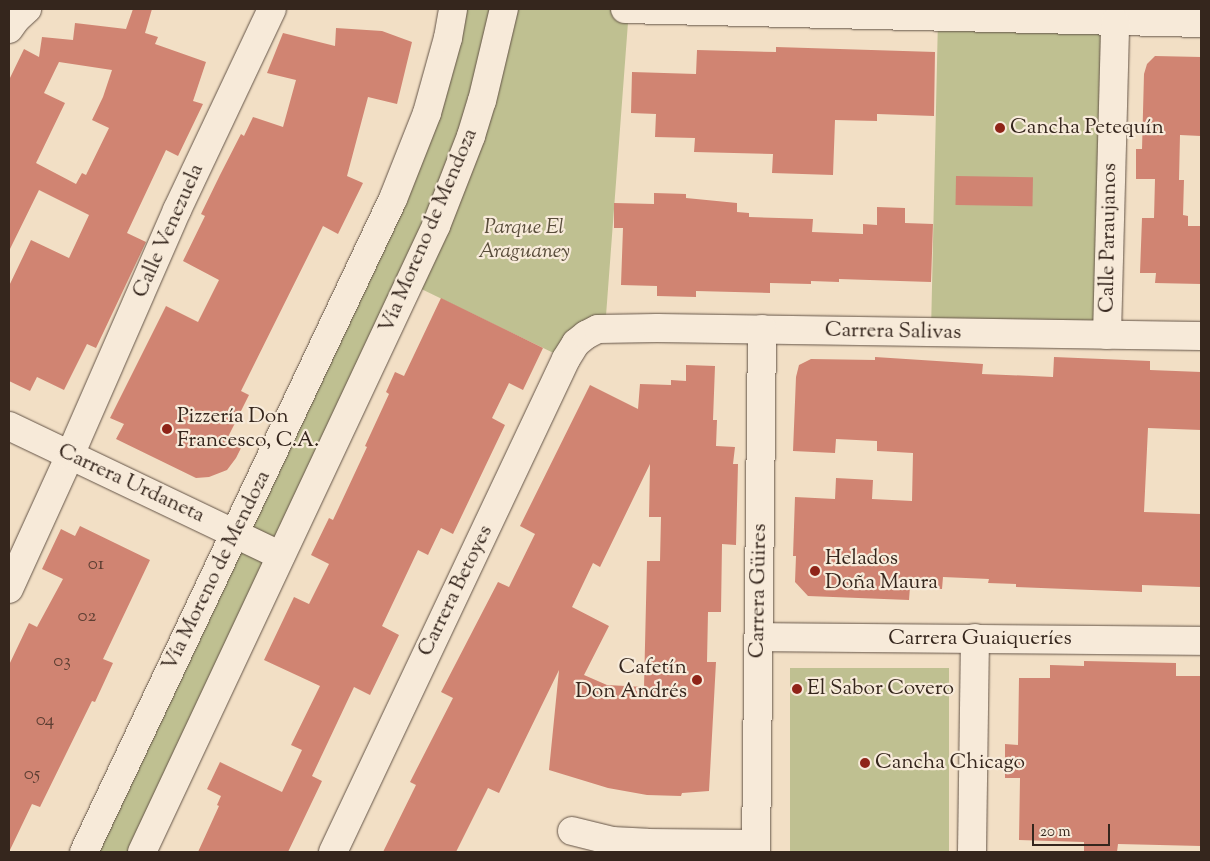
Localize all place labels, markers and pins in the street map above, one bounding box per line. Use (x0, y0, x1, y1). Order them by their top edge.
place label: Cancha Petequín (1010, 115, 1164, 141)
marker: Cancha Petequín (994, 122, 1006, 134)
place label: Pizzería Don Francesco, C.A. (177, 404, 319, 454)
marker: Pizzería Don Francesco, C.A. (161, 423, 173, 435)
place label: Helados Doña Maura (825, 546, 938, 596)
marker: Helados Doña Maura (809, 565, 821, 577)
place label: Cafetín Don Andrés (575, 655, 687, 705)
marker: Cafetín Don Andrés (691, 674, 703, 686)
place label: El Sabor Covero (807, 676, 954, 702)
marker: El Sabor Covero (791, 683, 803, 695)
place label: Cancha Chicago (875, 750, 1025, 776)
marker: Cancha Chicago (859, 757, 871, 769)

